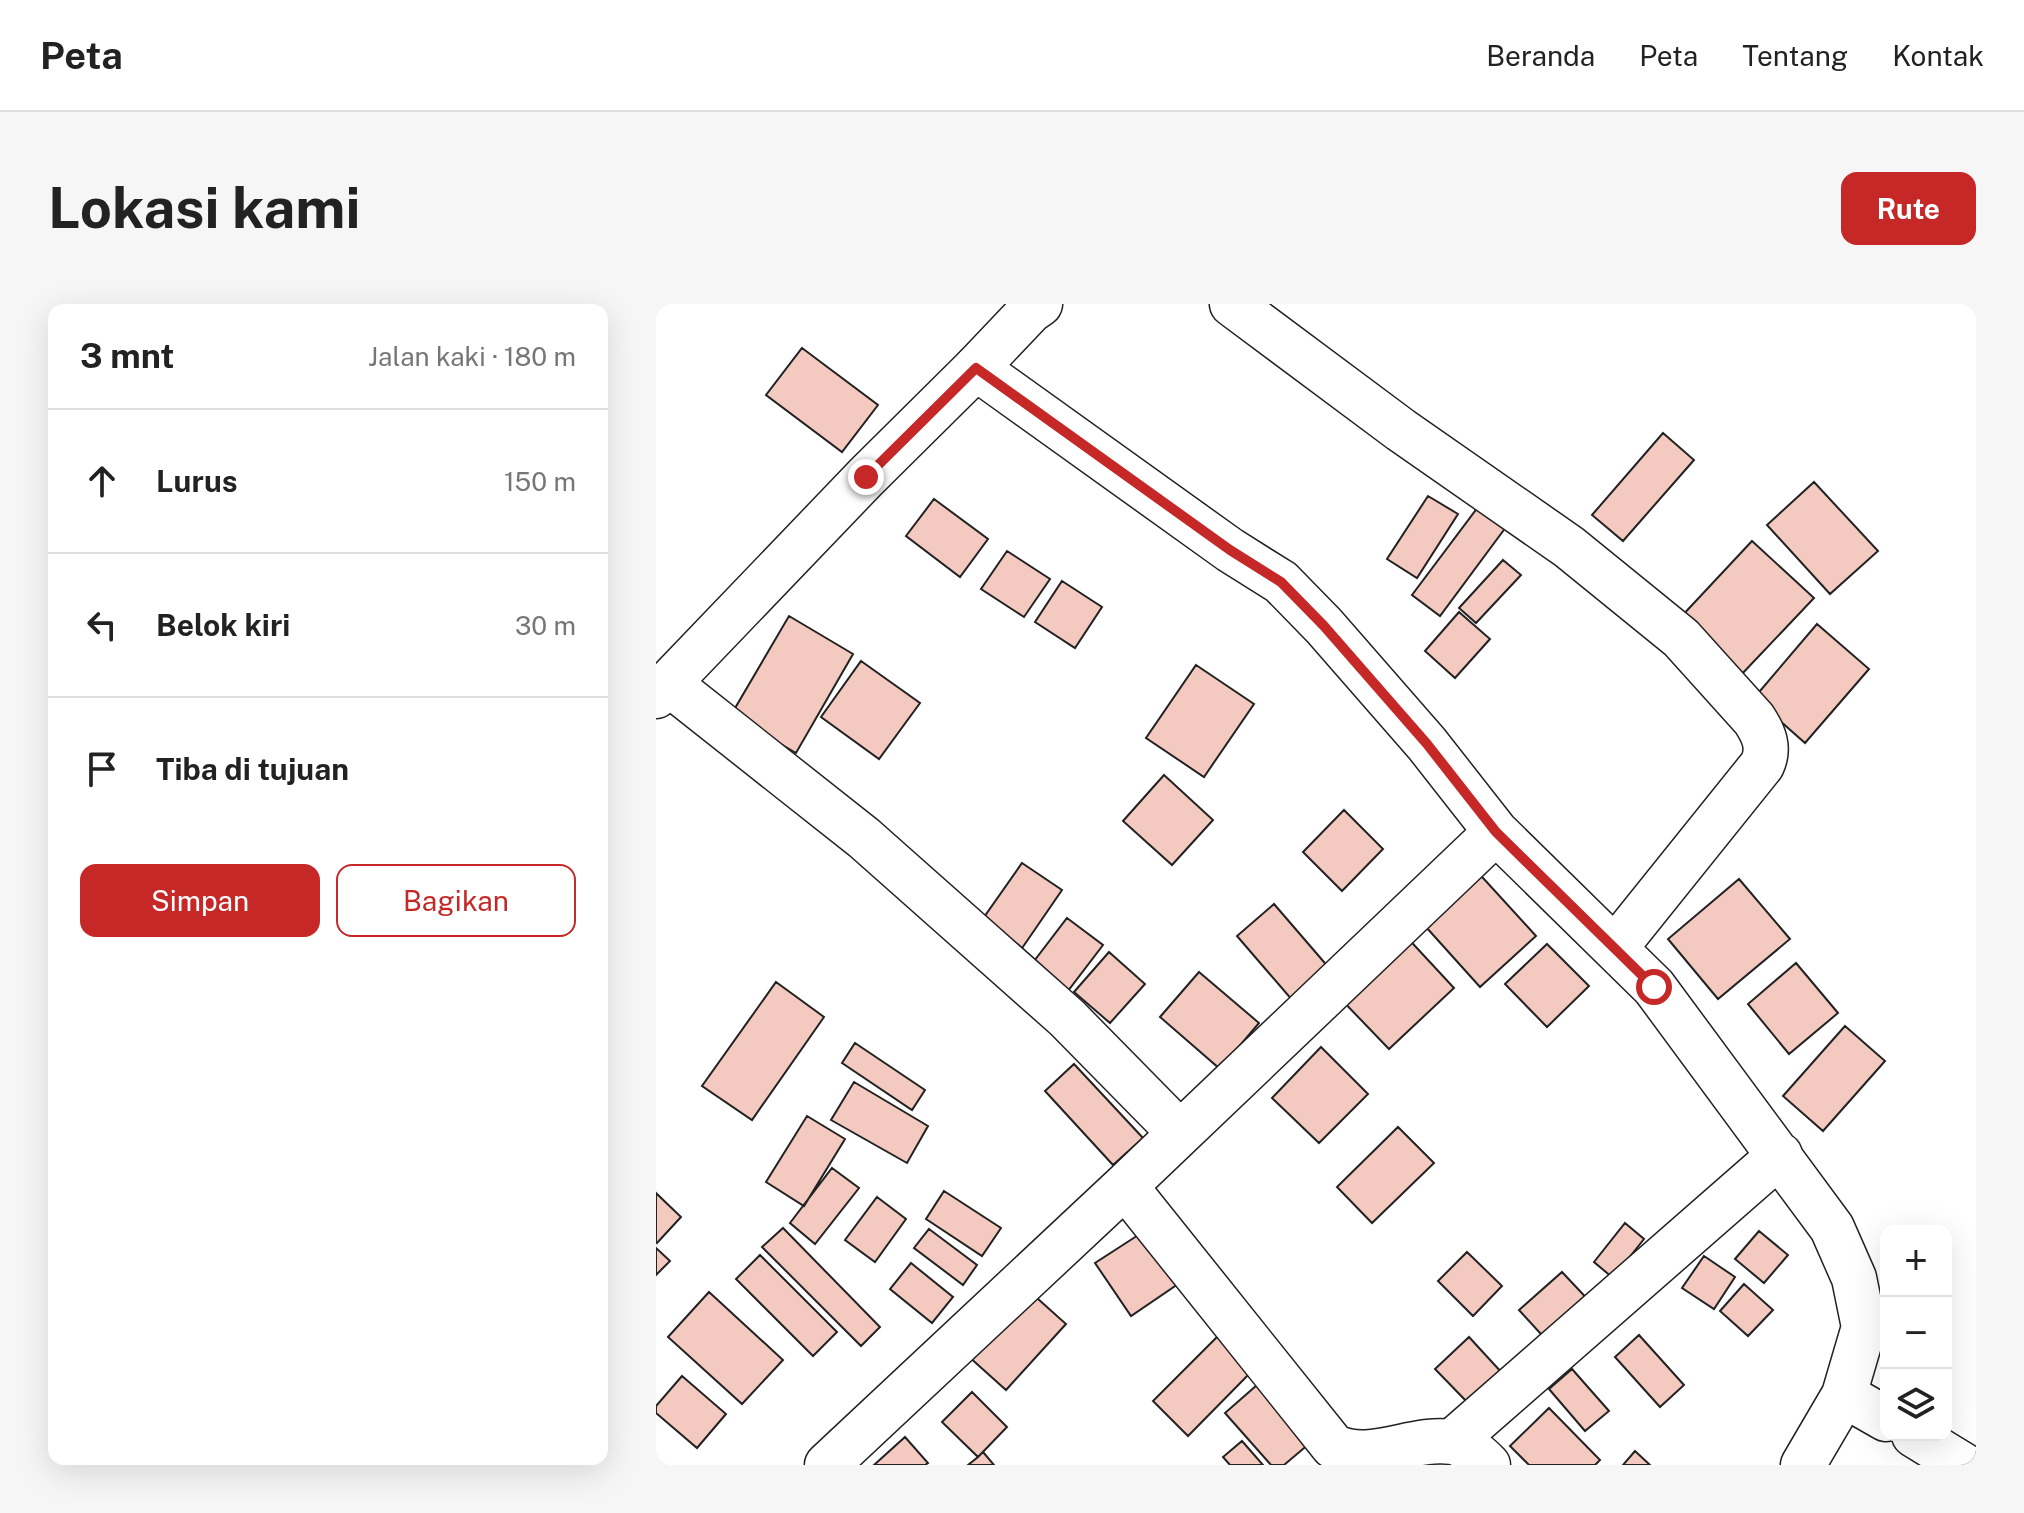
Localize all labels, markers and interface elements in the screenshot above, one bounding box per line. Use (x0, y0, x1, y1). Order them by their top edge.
text: Peta (40, 33, 123, 78)
text: Beranda (1486, 39, 1595, 72)
text: Peta (1639, 39, 1698, 72)
text: Tentang (1742, 39, 1848, 72)
text: Kontak (1892, 39, 1984, 72)
button: Rute (1841, 172, 1976, 245)
text: Lokasi kami (48, 175, 360, 241)
text: 3 mnt (80, 336, 174, 376)
text: Jalan kaki · 180 m (368, 341, 576, 372)
icon: ahead (80, 459, 124, 503)
route end (848, 459, 884, 495)
text: Lurus (156, 463, 238, 499)
text: 150 m (504, 466, 576, 497)
icon: left (80, 603, 124, 647)
text: Belok kiri (156, 607, 290, 643)
text: 30 m (515, 610, 576, 641)
icon: arrive (80, 747, 124, 791)
text: Tiba di tujuan (156, 751, 349, 787)
button: Simpan (80, 864, 320, 937)
button: Bagikan (336, 864, 576, 937)
route start (1636, 969, 1672, 1005)
map controls (1880, 1225, 1952, 1441)
button: + (1880, 1225, 1952, 1297)
button: − (1880, 1297, 1952, 1369)
button: layers (1880, 1369, 1952, 1441)

